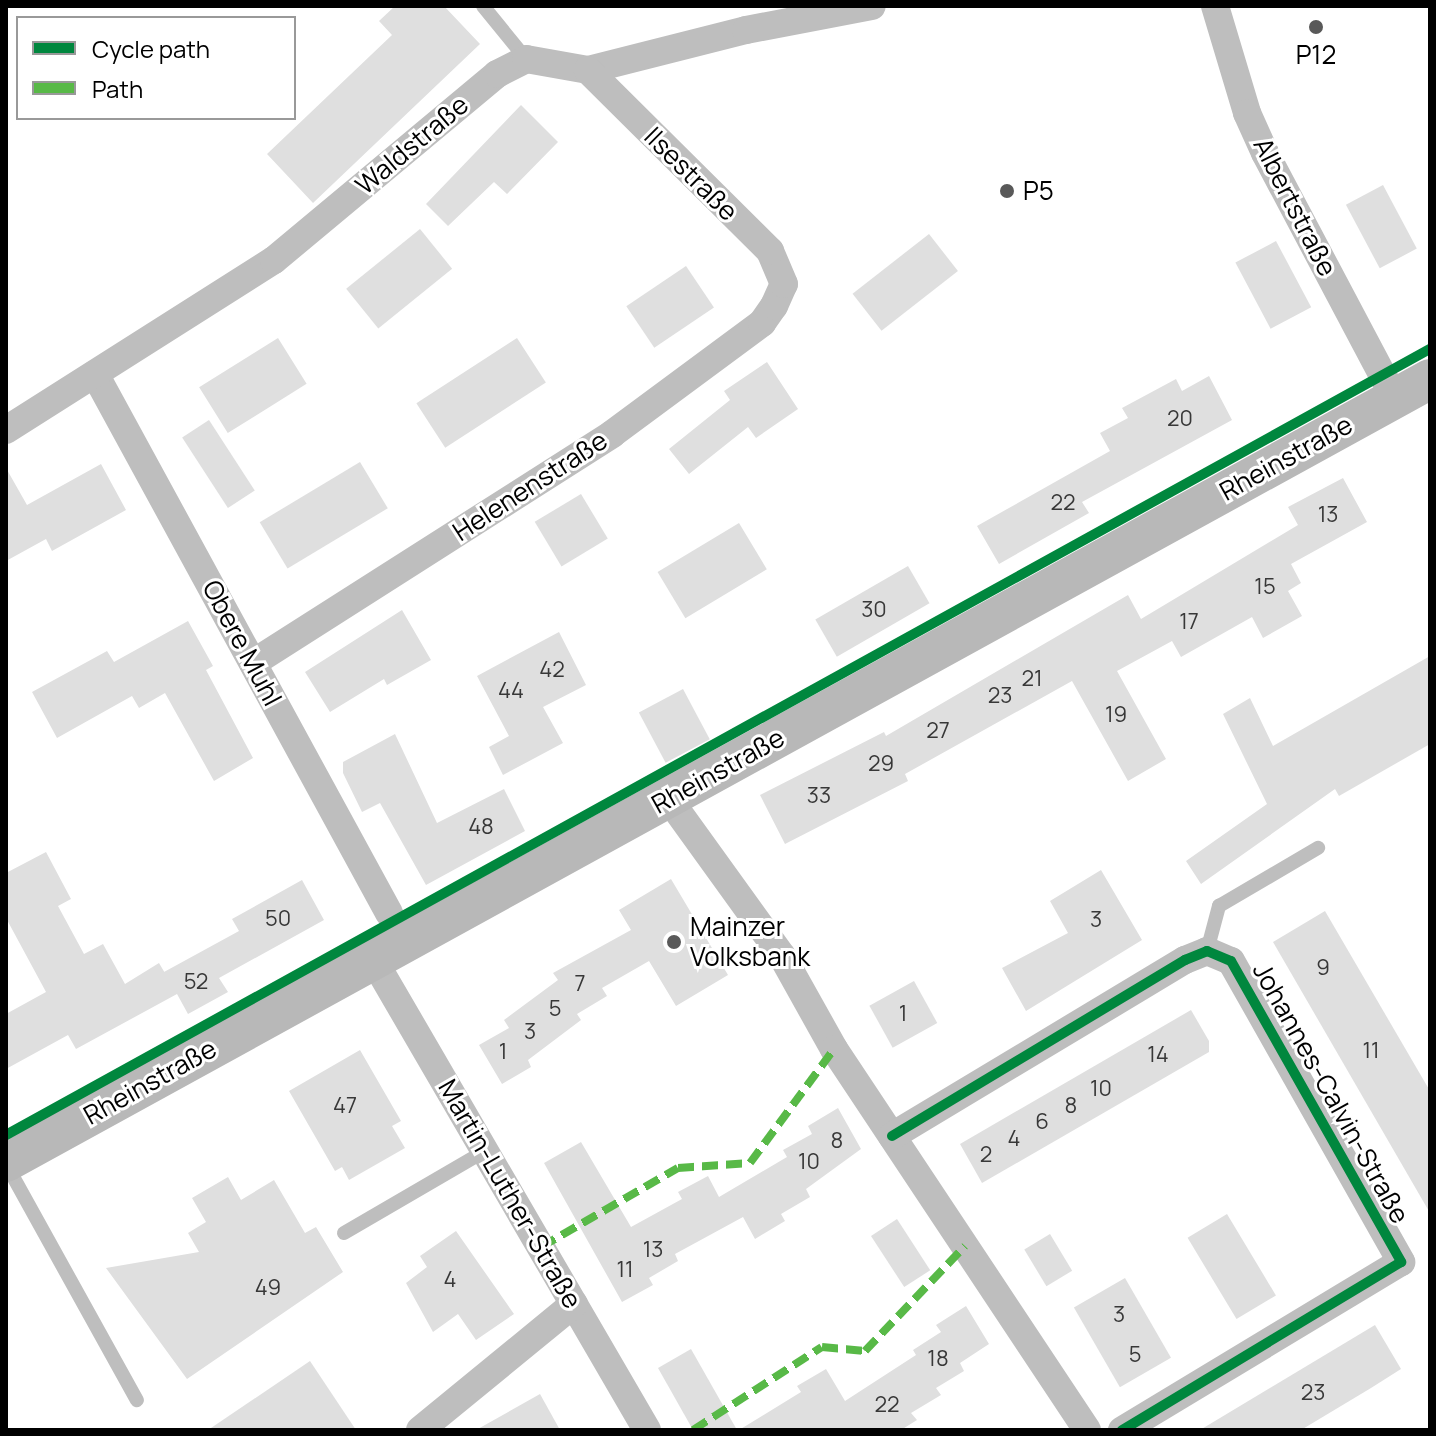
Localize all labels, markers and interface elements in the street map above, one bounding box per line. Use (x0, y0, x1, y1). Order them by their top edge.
legend (16, 16, 296, 120)
marker: P12 (1307, 18, 1325, 36)
text: Cycle path (92, 32, 210, 65)
place label: P12 (1296, 39, 1336, 71)
text: Path (92, 72, 143, 105)
street label: Waldstraße (349, 89, 475, 201)
street label: Ilsestraße (638, 121, 744, 227)
street label: Albertstraße (1247, 133, 1343, 281)
place label: P5 (1023, 175, 1054, 207)
marker: P5 (998, 182, 1016, 200)
house number: 20 (1167, 406, 1193, 432)
street label: Rheinstraße (1214, 409, 1358, 507)
street label: Helenenstraße (447, 425, 613, 547)
house number: 22 (1050, 490, 1076, 516)
house number: 13 (1318, 502, 1338, 528)
house number: 15 (1254, 574, 1276, 600)
street label: Obere Muhl (196, 575, 288, 711)
house number: 30 (861, 597, 887, 623)
house number: 17 (1179, 609, 1199, 635)
house number: 42 (539, 657, 565, 683)
house number: 21 (1021, 666, 1043, 692)
house number: 44 (498, 678, 524, 704)
house number: 23 (988, 683, 1012, 709)
house number: 19 (1105, 702, 1127, 728)
house number: 27 (926, 718, 950, 744)
street label: Rheinstraße (646, 722, 790, 820)
house number: 29 (868, 751, 894, 777)
house number: 33 (807, 783, 831, 809)
house number: 48 (468, 814, 494, 840)
house number: 50 (265, 906, 291, 932)
house number: 3 (1090, 907, 1102, 933)
place label: Mainzer Volksbank (690, 911, 810, 972)
marker: Mainzer Volksbank (665, 933, 683, 951)
house number: 9 (1316, 955, 1330, 981)
street label: Johannes-Calvin-Straße (1246, 957, 1416, 1229)
house number: 52 (184, 969, 208, 995)
house number: 7 (574, 971, 586, 997)
house number: 5 (549, 996, 561, 1022)
house number: 1 (899, 1001, 907, 1027)
house number: 3 (524, 1019, 536, 1045)
street label: Rheinstraße (78, 1033, 222, 1131)
house number: 11 (1362, 1038, 1380, 1064)
house number: 1 (499, 1039, 507, 1065)
house number: 14 (1147, 1042, 1169, 1068)
street label: Martin-Luther-Straße (432, 1074, 588, 1314)
house number: 10 (1090, 1076, 1112, 1102)
house number: 47 (333, 1093, 357, 1119)
house number: 8 (1065, 1093, 1077, 1119)
house number: 6 (1035, 1109, 1049, 1135)
house number: 4 (1008, 1126, 1020, 1152)
house number: 8 (831, 1128, 843, 1154)
house number: 2 (980, 1142, 992, 1168)
house number: 10 (798, 1149, 820, 1175)
house number: 13 (643, 1237, 663, 1263)
house number: 11 (616, 1257, 634, 1283)
house number: 4 (444, 1267, 456, 1293)
house number: 49 (255, 1275, 281, 1301)
house number: 3 (1113, 1302, 1125, 1328)
house number: 5 (1129, 1342, 1141, 1368)
house number: 18 (927, 1346, 949, 1372)
house number: 23 (1301, 1380, 1325, 1406)
house number: 22 (874, 1392, 900, 1418)

